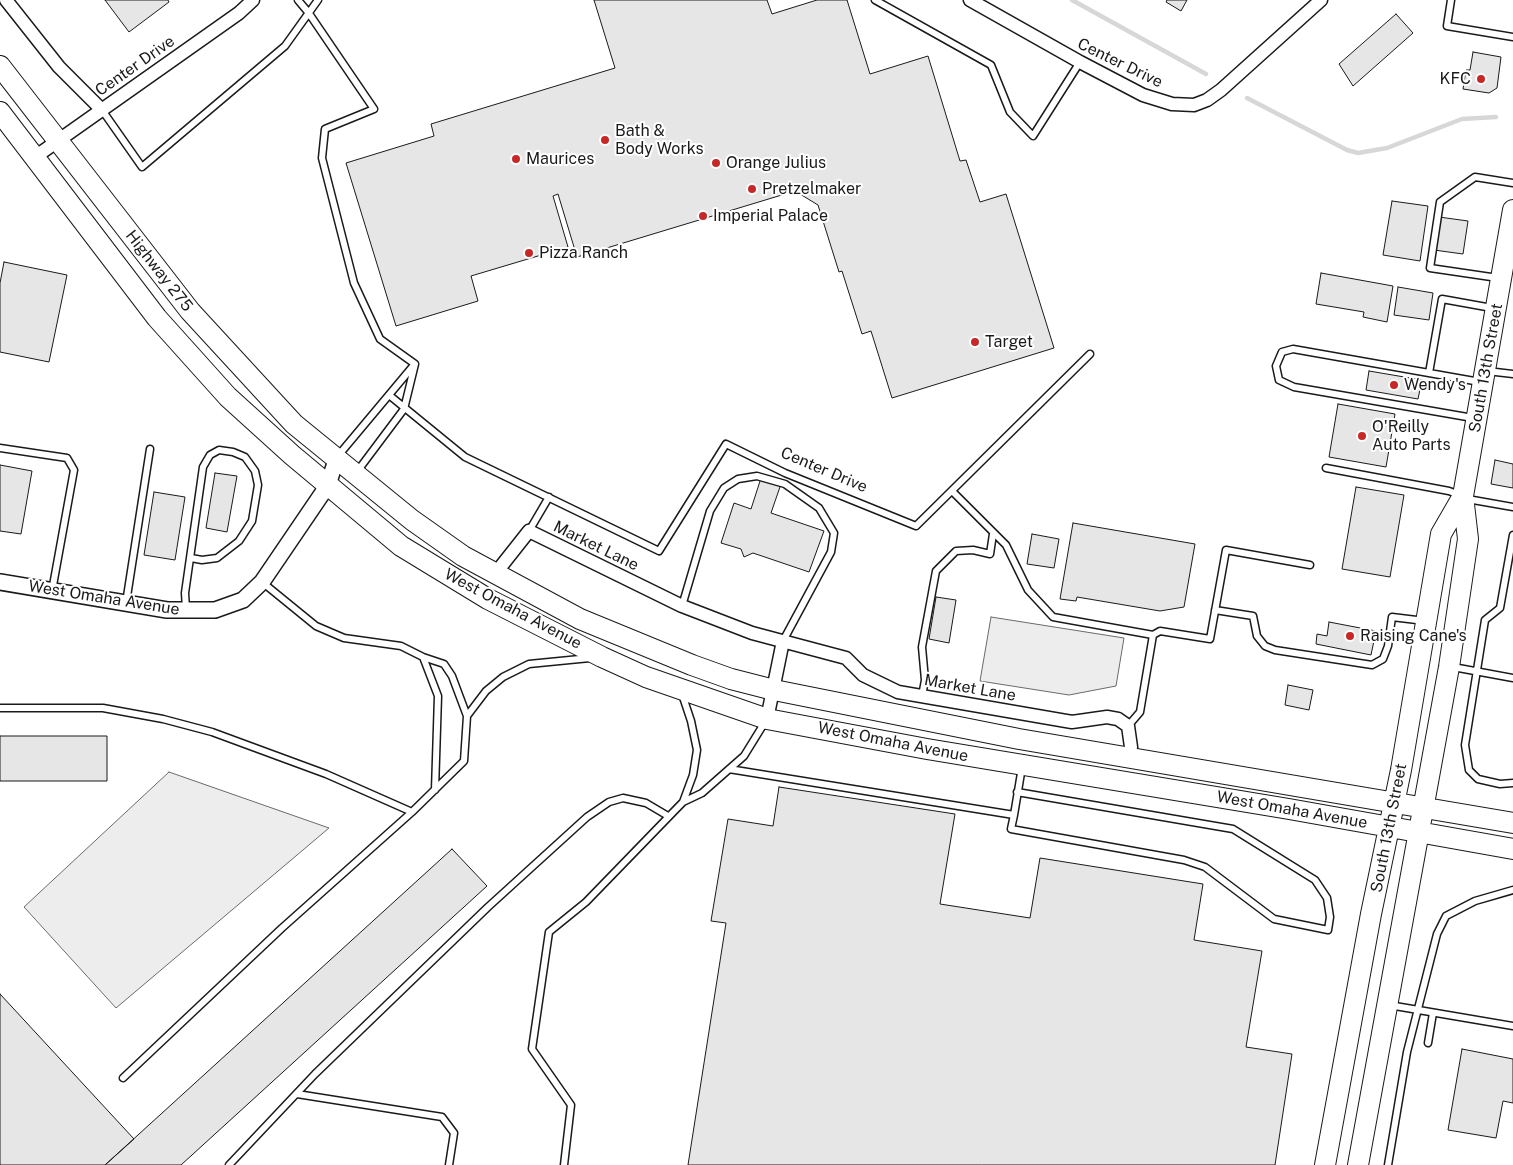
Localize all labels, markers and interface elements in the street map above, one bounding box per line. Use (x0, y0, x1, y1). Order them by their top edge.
street label: Center Drive (92, 32, 178, 100)
street label: Center Drive (1074, 34, 1166, 92)
place label: KFC (1440, 69, 1471, 89)
marker: KFC (1475, 73, 1487, 85)
place label: Bath & Body Works (615, 121, 704, 159)
marker: Bath & Body Works (599, 134, 611, 146)
place label: Maurices (526, 149, 594, 169)
marker: Maurices (510, 153, 522, 165)
place label: Orange Julius (726, 153, 826, 173)
marker: Orange Julius (710, 157, 722, 169)
place label: Pretzelmaker (762, 179, 861, 199)
marker: Pretzelmaker (746, 183, 758, 195)
place label: Imperial Palace (713, 206, 828, 226)
marker: Imperial Palace (697, 210, 709, 222)
street label: Highway 275 (121, 227, 197, 315)
place label: Pizza Ranch (539, 243, 628, 263)
marker: Pizza Ranch (523, 247, 535, 259)
street label: South 13th Street (1465, 302, 1507, 434)
place label: Target (985, 332, 1033, 352)
marker: Target (969, 336, 981, 348)
place label: Wendy's (1404, 375, 1466, 395)
marker: Wendy's (1388, 379, 1400, 391)
place label: O'Reilly Auto Parts (1372, 417, 1451, 455)
marker: O'Reilly Auto Parts (1356, 430, 1368, 442)
street label: Center Drive (778, 443, 870, 497)
street label: Market Lane (550, 517, 642, 575)
street label: West Omaha Avenue (441, 565, 585, 653)
street label: West Omaha Avenue (27, 577, 181, 619)
place label: Raising Cane's (1360, 626, 1467, 646)
marker: Raising Cane's (1344, 630, 1356, 642)
street label: Market Lane (923, 670, 1017, 706)
street label: West Omaha Avenue (816, 718, 970, 766)
street label: South 13th Street (1367, 762, 1411, 894)
street label: West Omaha Avenue (1215, 787, 1369, 833)

